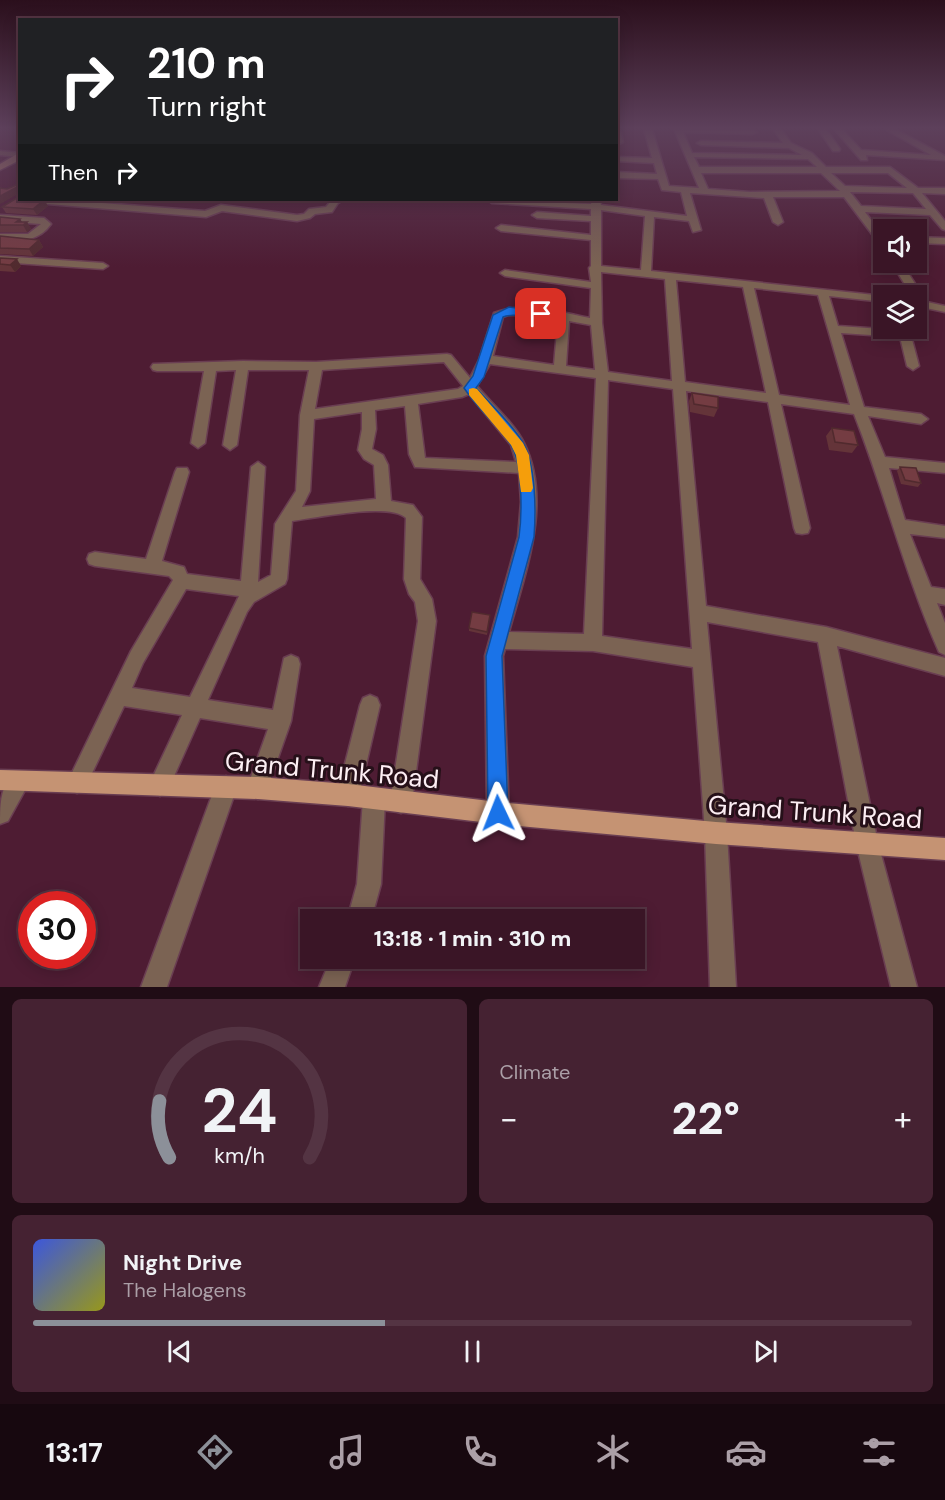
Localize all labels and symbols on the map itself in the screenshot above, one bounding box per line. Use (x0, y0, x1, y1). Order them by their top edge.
pin (515, 288, 566, 339)
street label: Grand Trunk Road (224, 744, 440, 796)
position arrow (466, 781, 530, 845)
street label: Grand Trunk Road (707, 788, 923, 836)
speed limit sign: 30 (18, 891, 96, 969)

